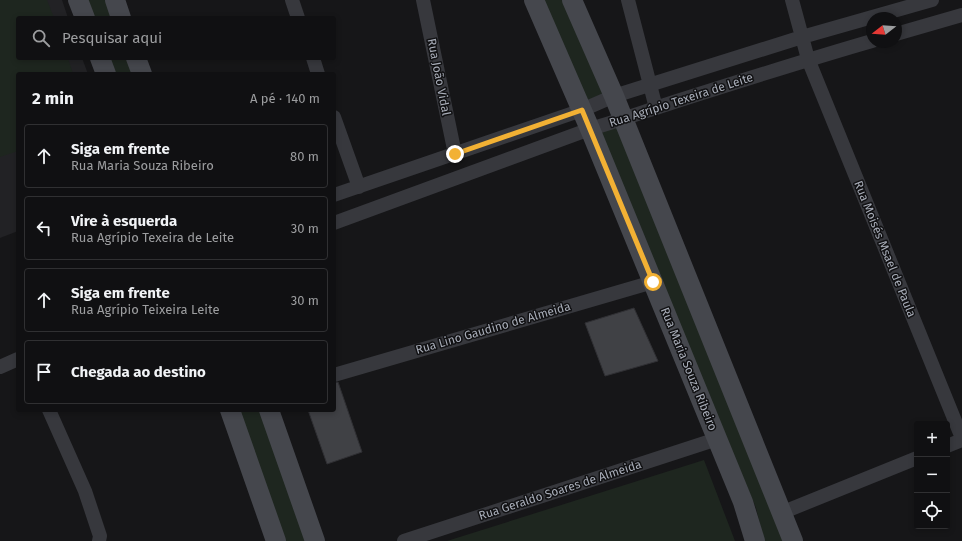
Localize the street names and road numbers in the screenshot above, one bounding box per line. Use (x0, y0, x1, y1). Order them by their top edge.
street label: Rua João Vidal (425, 37, 453, 117)
street label: Rua Agrípio Texeira de Leite (607, 70, 755, 130)
street label: Rua Moisés Msael de Paula (851, 179, 919, 319)
street label: Rua Lino Gaudino de Almeida (414, 299, 572, 357)
street label: Rua Maria Souza Ribeiro (658, 305, 720, 433)
street label: Rua Geraldo Soares de Almeida (477, 457, 643, 523)

